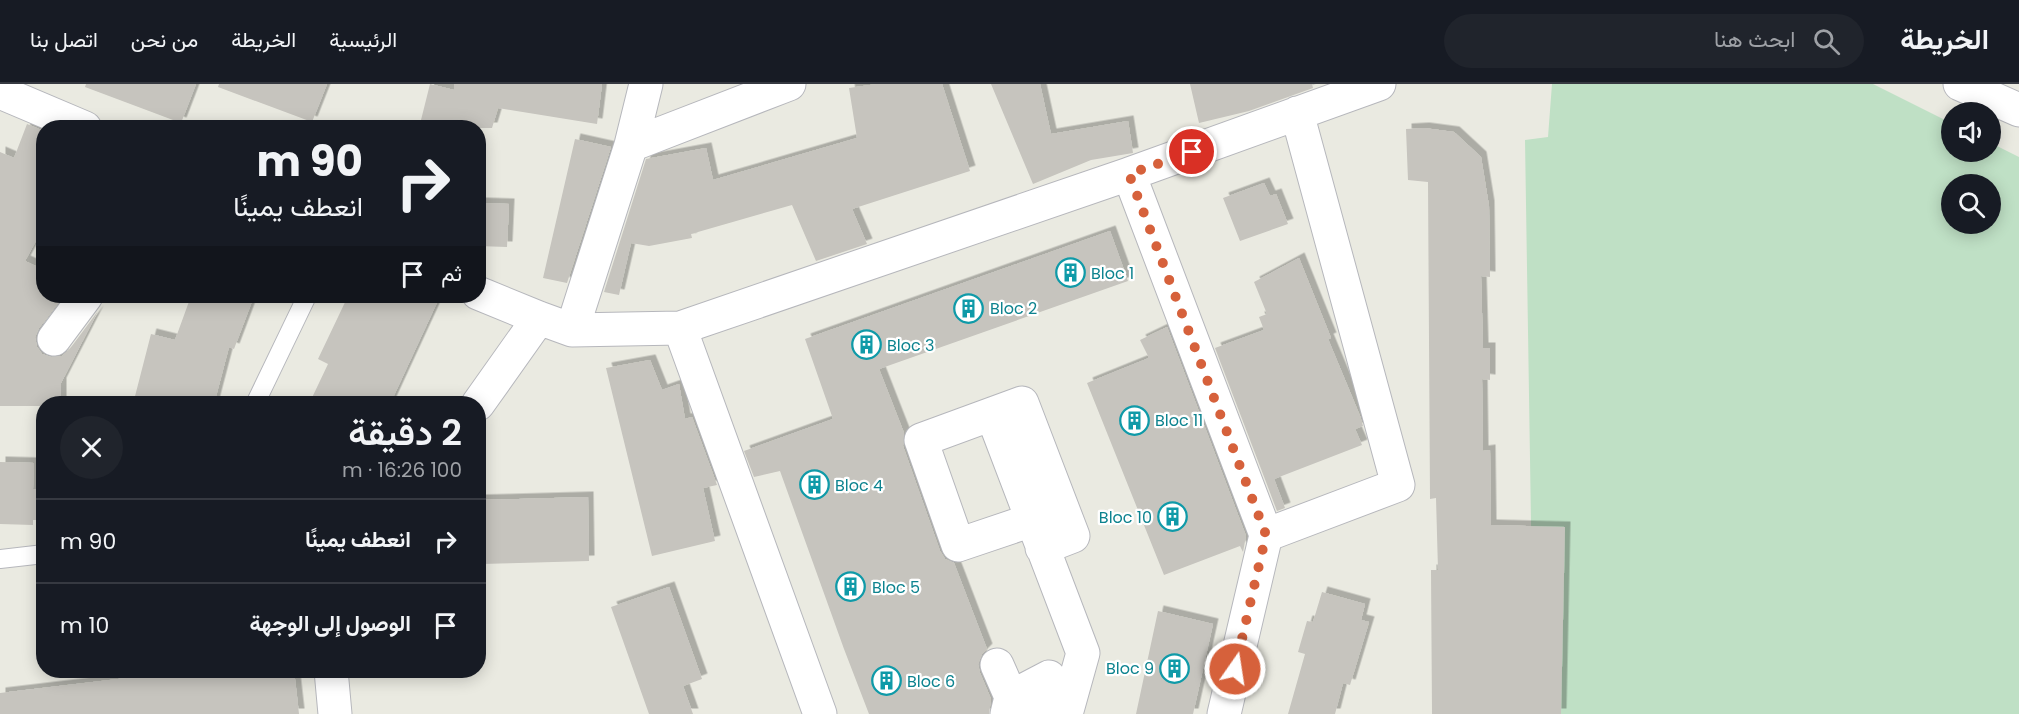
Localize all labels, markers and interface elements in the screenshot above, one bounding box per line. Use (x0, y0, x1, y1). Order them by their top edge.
search box (1444, 14, 1864, 68)
text: الخريطة (1900, 20, 1989, 59)
text: ابحث هنا (1714, 24, 1795, 55)
text: اتصل بنا (30, 25, 98, 54)
text: من نحن (131, 25, 198, 54)
text: الخريطة (231, 25, 296, 54)
text: الرئيسية (329, 25, 397, 54)
icon: search (1810, 25, 1843, 58)
map controls (1941, 102, 2001, 234)
button: sound (1941, 102, 2001, 162)
pin (1166, 126, 1217, 177)
text: 90 m (256, 132, 363, 191)
icon: arrive (1175, 135, 1208, 168)
icon: right (384, 144, 462, 222)
button: search (1941, 174, 2001, 234)
text: انعطف يمينًا (233, 188, 363, 225)
building icon: Bloc 1 (1054, 257, 1086, 289)
icon: arrive (396, 258, 429, 291)
text: ثم (441, 258, 462, 289)
place label: Bloc 1 (1091, 262, 1134, 285)
building icon: Bloc 2 (953, 292, 985, 324)
place label: Bloc 2 (990, 297, 1037, 320)
building icon: Bloc 3 (850, 329, 882, 361)
place label: Bloc 3 (887, 334, 934, 357)
building icon: Bloc 11 (1118, 404, 1150, 436)
text: 2 دقيقة (348, 407, 462, 458)
place label: Bloc 11 (1155, 409, 1203, 432)
button: close (60, 416, 123, 479)
text: 100 m · 16:26 (342, 456, 462, 484)
building icon: Bloc 4 (798, 469, 830, 501)
place label: Bloc 4 (835, 474, 883, 497)
building icon: Bloc 10 (1157, 501, 1189, 533)
place label: Bloc 10 (1099, 506, 1152, 529)
text: انعطف يمينًا (305, 524, 411, 555)
icon: right (429, 525, 462, 558)
text: 90 m (60, 526, 116, 557)
building icon: Bloc 5 (835, 571, 867, 603)
place label: Bloc 5 (872, 576, 920, 599)
text: الوصول إلى الوجهة (250, 608, 411, 639)
icon: arrive (429, 609, 462, 642)
text: 10 m (60, 610, 109, 641)
position arrow (1203, 637, 1267, 701)
building icon: Bloc 9 (1159, 652, 1191, 684)
place label: Bloc 9 (1106, 657, 1154, 680)
building icon: Bloc 6 (870, 665, 902, 697)
place label: Bloc 6 (907, 670, 955, 693)

